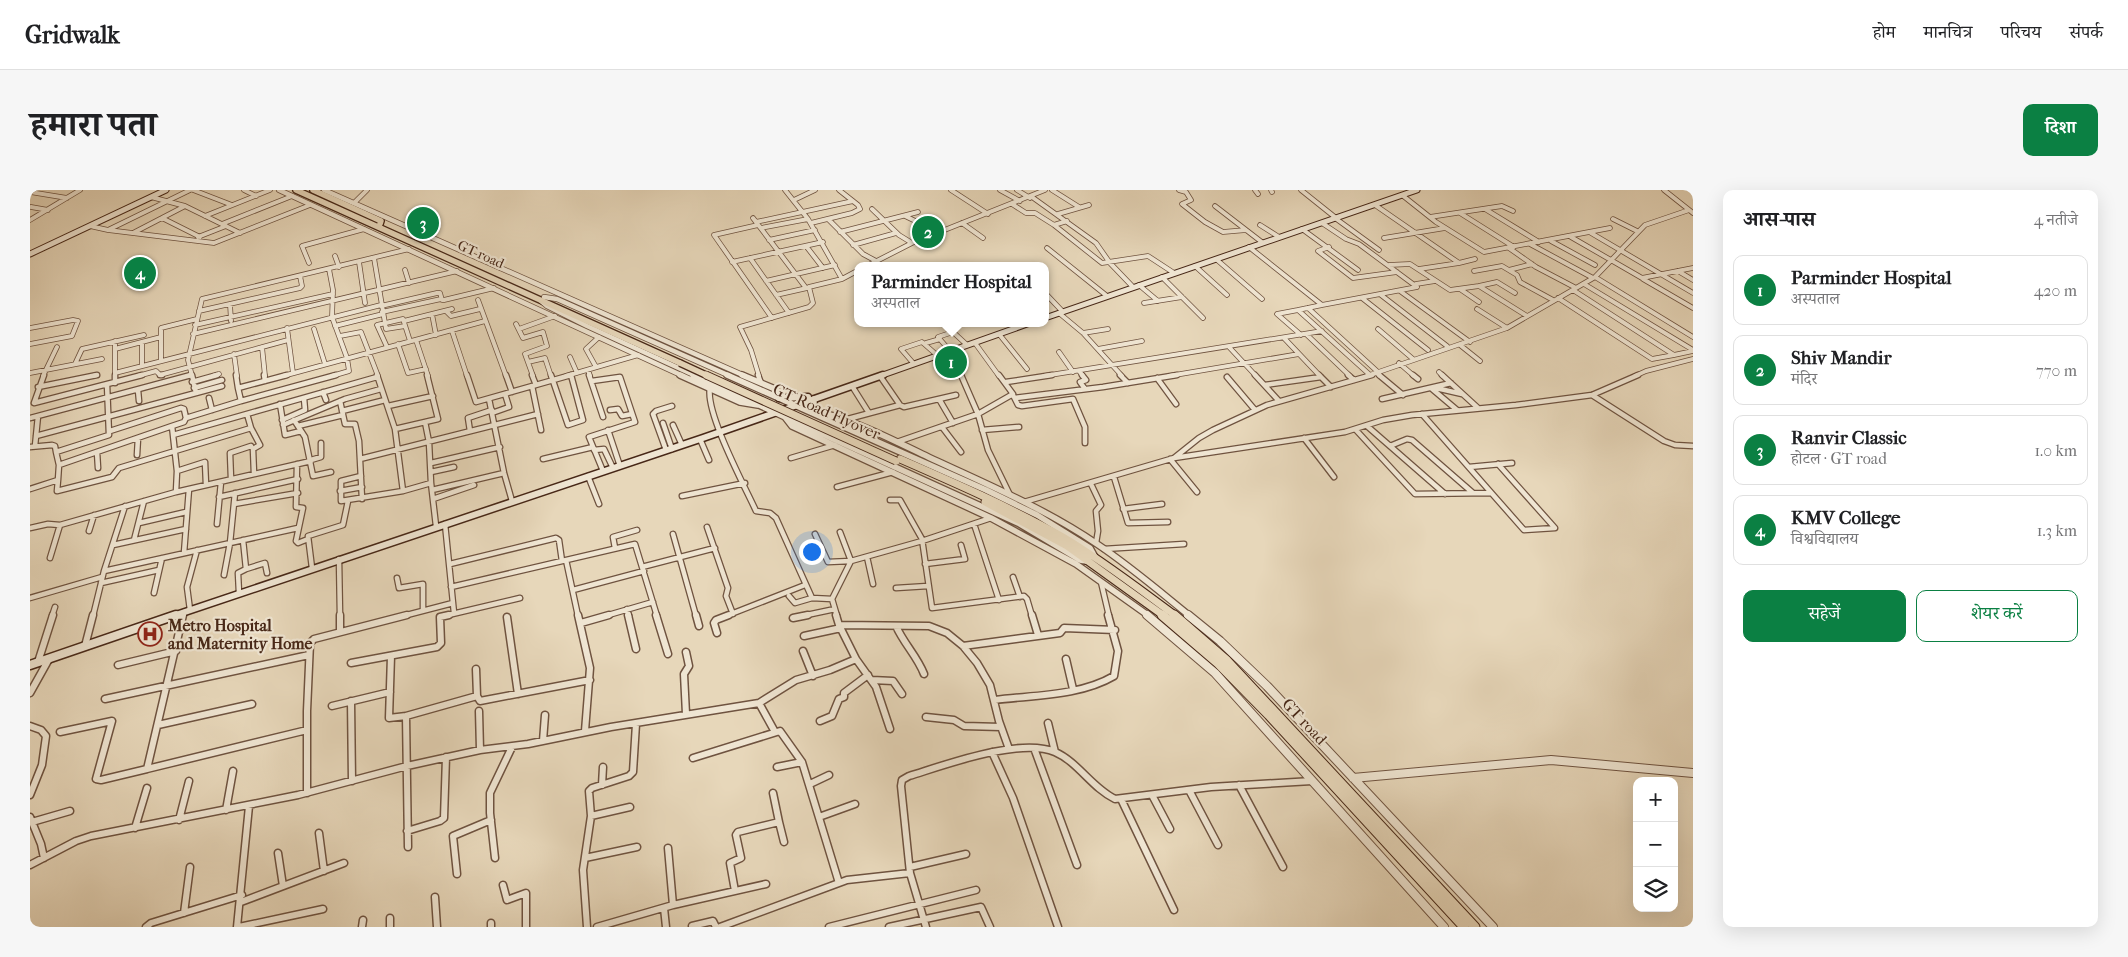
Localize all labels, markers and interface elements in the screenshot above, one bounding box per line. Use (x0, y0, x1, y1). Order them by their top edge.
text: Gridwalk (25, 21, 120, 49)
text: होम (1873, 22, 1896, 43)
text: मानचित्र (1924, 22, 1972, 43)
text: परिचय (2000, 22, 2041, 43)
text: संपर्क (2069, 22, 2103, 43)
text: हमारा पता (30, 104, 157, 145)
button: दिशा (2023, 104, 2098, 156)
pin: 3 (407, 204, 439, 242)
text: आस-पास (1743, 207, 1815, 231)
text: 4 नतीजे (2034, 210, 2078, 229)
pin: 2 (912, 213, 944, 251)
street label: GT road (455, 237, 507, 272)
pin: 4 (124, 254, 156, 292)
popup (854, 262, 1049, 327)
text: Parminder Hospital (1791, 267, 1951, 289)
text: Parminder Hospital (871, 271, 1032, 293)
text: 1 (1757, 281, 1763, 300)
text: 420 m (2034, 281, 2077, 300)
text: अस्पताल (1791, 289, 1840, 308)
text: अस्पताल (871, 293, 920, 312)
pin: 1 (935, 343, 967, 381)
text: Shiv Mandir (1791, 347, 1892, 369)
text: 2 (1756, 361, 1764, 380)
text: 770 m (2036, 361, 2077, 380)
text: मंदिर (1791, 369, 1817, 388)
street label: GT Road Flyover (770, 379, 884, 444)
text: Ranvir Classic (1791, 427, 1907, 449)
text: 3 (1757, 441, 1763, 460)
text: 1.0 km (2034, 441, 2077, 460)
text: होटल · GT road (1791, 449, 1887, 468)
text: KMV College (1791, 507, 1900, 529)
text: 4 (1755, 521, 1765, 540)
text: 1.3 km (2037, 521, 2077, 540)
text: विश्वविद्यालय (1791, 529, 1858, 548)
your location (799, 539, 825, 565)
button: सहेजें (1743, 590, 1906, 642)
button: शेयर करें (1916, 590, 2078, 642)
place label: Metro Hospital and Maternity Home (167, 616, 313, 654)
hospital icon: Metro Hospital and Maternity Home (137, 621, 163, 647)
street label: GT road (1278, 694, 1331, 749)
map controls (1633, 777, 1678, 912)
button: + (1633, 777, 1678, 822)
button: − (1633, 822, 1678, 867)
button: layers (1633, 867, 1678, 912)

